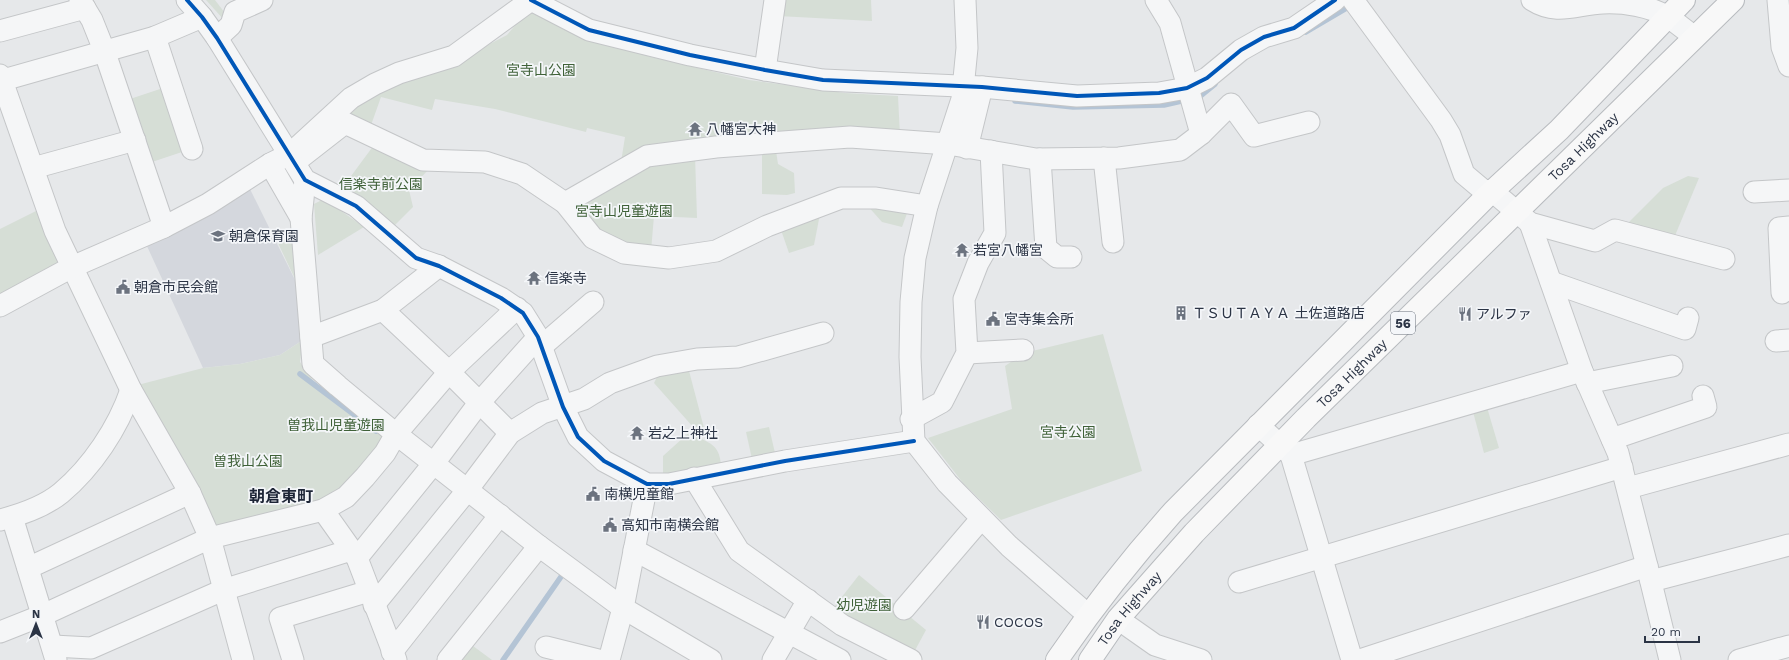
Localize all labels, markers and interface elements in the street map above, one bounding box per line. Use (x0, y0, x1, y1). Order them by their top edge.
park label: 宮寺山公園 (506, 62, 576, 78)
street label: Tosa Highway (1545, 108, 1622, 184)
temple icon: 八幡宮大神 (687, 121, 703, 137)
place label: 八幡宮大神 (706, 121, 776, 137)
park label: 信楽寺前公園 (339, 176, 423, 192)
park label: 宮寺山児童遊園 (575, 203, 673, 219)
school or university icon: 朝倉保育園 (210, 228, 226, 244)
place label: 朝倉保育園 (229, 228, 299, 244)
temple icon: 若宮八幡宮 (954, 242, 970, 258)
place label: 若宮八幡宮 (973, 242, 1043, 258)
temple icon: 信楽寺 (526, 270, 542, 286)
place label: 信楽寺 (545, 270, 587, 286)
public building icon: 朝倉市民会館 (115, 279, 131, 295)
place label: 朝倉市民会館 (134, 279, 218, 295)
building icon: ＴＳＵＴＡＹＡ 土佐道路店 (1173, 305, 1189, 321)
place label: ＴＳＵＴＡＹＡ 土佐道路店 (1192, 305, 1365, 321)
restaurant icon: アルファ (1457, 306, 1473, 322)
place label: アルファ (1476, 306, 1532, 322)
public building icon: 宮寺集会所 (985, 311, 1001, 327)
place label: 宮寺集会所 (1004, 311, 1074, 327)
road number: 56 (1391, 312, 1415, 334)
street label: Tosa Highway (1313, 335, 1391, 411)
park label: 曽我山児童遊園 (287, 417, 385, 433)
park label: 宮寺公園 (1040, 424, 1096, 440)
temple icon: 岩之上神社 (629, 425, 645, 441)
place label: 岩之上神社 (648, 425, 718, 441)
park label: 曽我山公園 (213, 453, 283, 469)
public building icon: 南横児童館 (585, 486, 601, 502)
place label: 南横児童館 (604, 486, 674, 502)
district label: 朝倉東町 (249, 487, 313, 506)
public building icon: 高知市南横会館 (602, 517, 618, 533)
place label: 高知市南横会館 (621, 517, 719, 533)
street label: Tosa Highway (1094, 567, 1165, 649)
park label: 幼児遊園 (836, 597, 892, 613)
north arrow (16, 604, 56, 644)
text: N (32, 608, 40, 621)
restaurant icon: COCOS (975, 614, 991, 630)
place label: COCOS (994, 614, 1043, 630)
scale bar (1645, 618, 1699, 644)
text: 20 m (1651, 625, 1681, 639)

